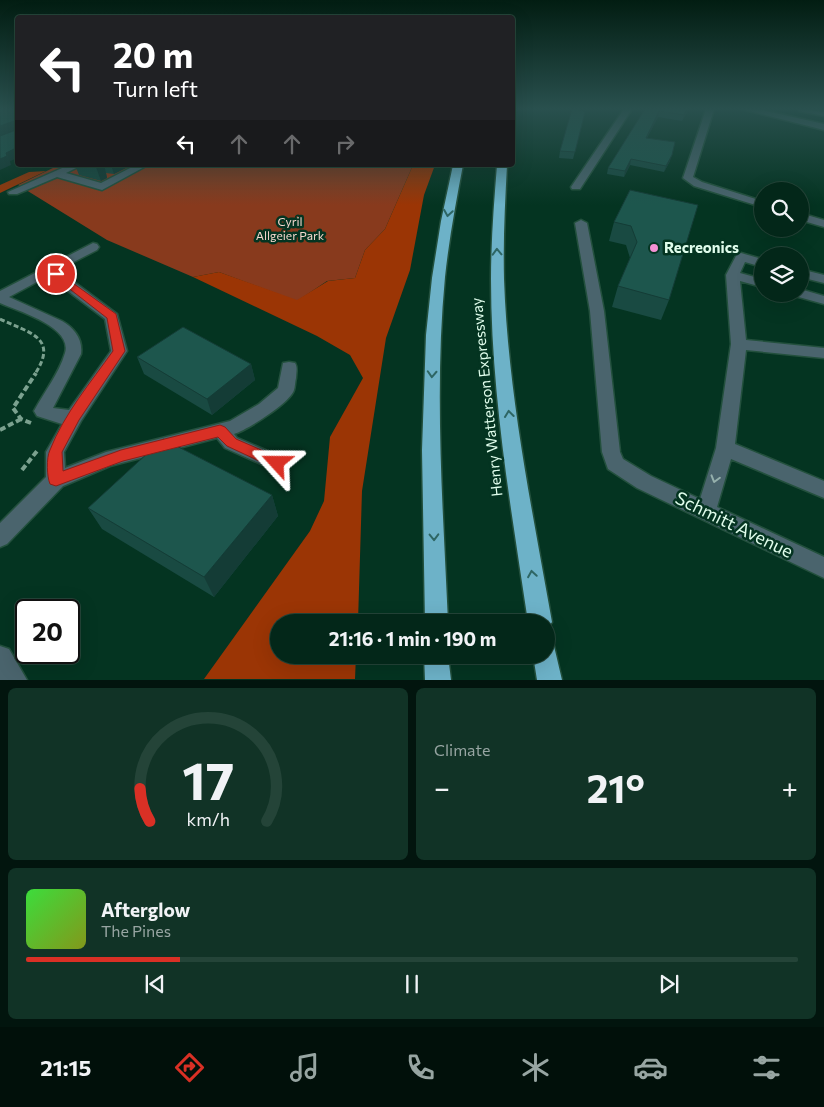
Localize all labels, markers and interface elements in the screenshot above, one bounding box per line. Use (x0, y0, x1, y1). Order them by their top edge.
text: 20 m (113, 32, 193, 75)
icon: left (30, 35, 95, 100)
text: Turn left (113, 75, 198, 102)
icon: left (172, 130, 200, 158)
icon: ahead (225, 130, 253, 158)
icon: ahead (278, 130, 306, 158)
icon: right (331, 130, 359, 158)
map controls (754, 182, 809, 302)
button: search (754, 182, 809, 237)
one-way arrow (443, 209, 454, 217)
park label: Cyril Allgeier Park (256, 214, 325, 242)
place label: Recreonics (664, 238, 739, 256)
marker: Recreonics (648, 242, 660, 254)
one-way arrow (492, 247, 502, 255)
button: layers (754, 247, 809, 302)
pin (35, 253, 77, 295)
icon: arrive (42, 260, 70, 288)
street label: Henry Watterson Expressway (467, 296, 505, 497)
one-way arrow (427, 371, 438, 379)
one-way arrow (504, 409, 515, 417)
position arrow (250, 436, 302, 488)
one-way arrow (711, 475, 721, 483)
street label: Schmitt Avenue (672, 486, 797, 562)
one-way arrow (428, 533, 439, 541)
one-way arrow (528, 570, 538, 579)
speed limit sign: 20 (15, 599, 80, 664)
text: 21:16 · 1 min · 190 m (329, 627, 496, 650)
text: Climate (434, 740, 490, 759)
text: 17 (182, 747, 234, 811)
text: 21° (587, 764, 645, 811)
text: − (434, 770, 450, 804)
text: + (782, 770, 798, 804)
text: km/h (186, 808, 230, 830)
text: Afterglow (101, 898, 190, 921)
text: The Pines (101, 921, 171, 940)
icon: previous (141, 970, 169, 998)
icon: pause (398, 970, 426, 998)
icon: next (655, 970, 683, 998)
icon: directions (172, 1050, 207, 1085)
icon: music (287, 1050, 322, 1085)
icon: phone (403, 1050, 438, 1085)
icon: climate (518, 1050, 553, 1085)
icon: car (633, 1050, 668, 1085)
icon: filters (749, 1050, 784, 1085)
text: 21:15 (40, 1054, 91, 1081)

